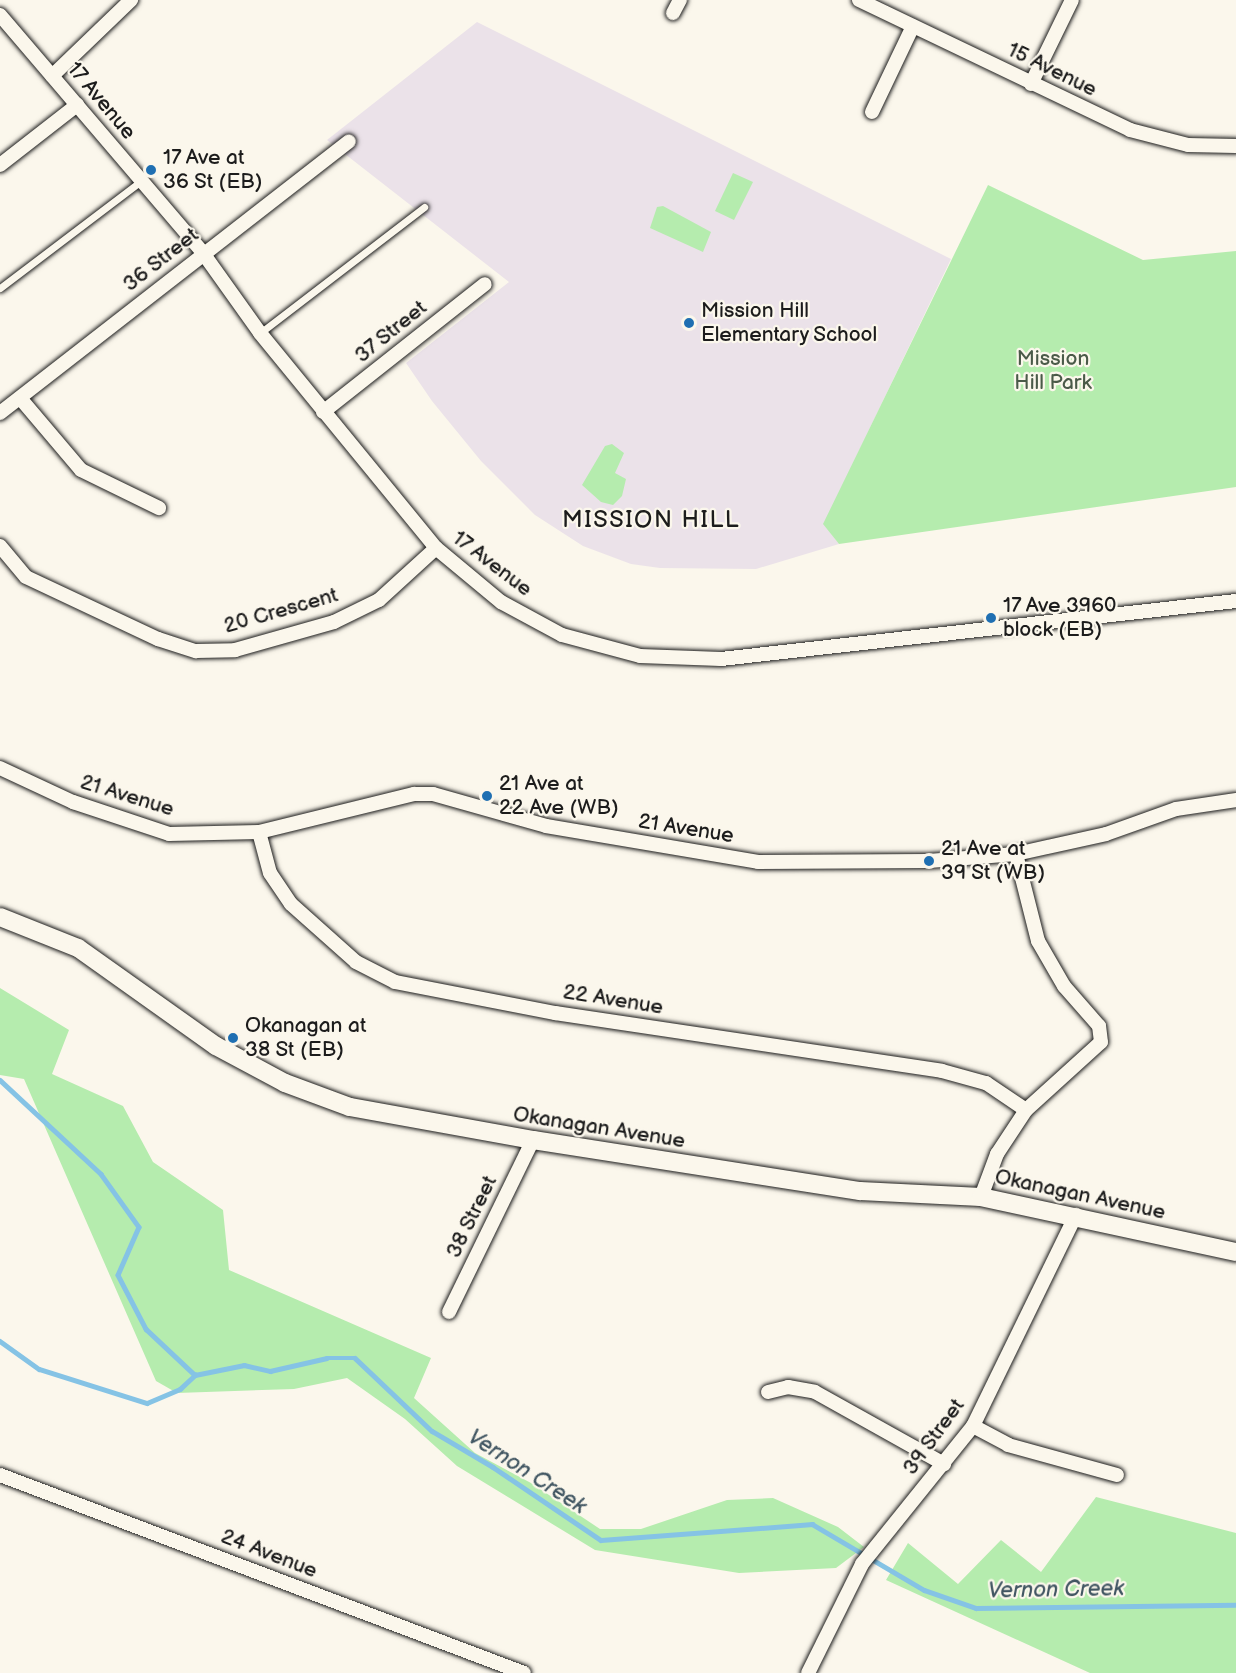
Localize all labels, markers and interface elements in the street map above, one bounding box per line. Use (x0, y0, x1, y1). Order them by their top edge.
street label: 15 Avenue (1003, 38, 1101, 102)
street label: 17 Avenue (61, 57, 141, 145)
place label: 17 Ave at 36 St (EB) (163, 145, 263, 195)
marker: 17 Ave at 36 St (EB) (144, 163, 158, 177)
street label: 36 Street (118, 223, 204, 297)
street label: 37 Street (349, 295, 433, 369)
place label: Mission Hill Elementary School (701, 298, 879, 348)
marker: Mission Hill Elementary School (682, 316, 696, 330)
park label: Mission Hill Park (1014, 346, 1092, 396)
district label: MISSION HILL (562, 506, 740, 534)
street label: 17 Avenue (447, 525, 537, 603)
street label: 20 Crescent (221, 583, 341, 639)
place label: 17 Ave 3960 block (EB) (1003, 593, 1118, 643)
marker: 17 Ave 3960 block (EB) (984, 611, 998, 625)
street label: 21 Avenue (77, 770, 177, 822)
place label: 21 Ave at 22 Ave (WB) (499, 771, 619, 821)
marker: 21 Ave at 22 Ave (WB) (480, 789, 494, 803)
street label: 21 Avenue (636, 809, 736, 849)
place label: 21 Ave at 39 St (WB) (941, 836, 1045, 886)
marker: 21 Ave at 39 St (WB) (922, 854, 936, 868)
street label: 22 Avenue (561, 980, 665, 1020)
place label: Okanagan at 38 St (EB) (245, 1013, 366, 1063)
marker: Okanagan at 38 St (EB) (226, 1031, 240, 1045)
street label: Okanagan Avenue (511, 1102, 687, 1154)
street label: Okanagan Avenue (992, 1165, 1168, 1225)
street label: 38 Street (441, 1172, 503, 1262)
street label: 39 Street (898, 1394, 970, 1480)
water label: Vernon Creek (463, 1424, 591, 1520)
street label: 24 Avenue (217, 1524, 321, 1584)
water label: Vernon Creek (988, 1576, 1124, 1604)

